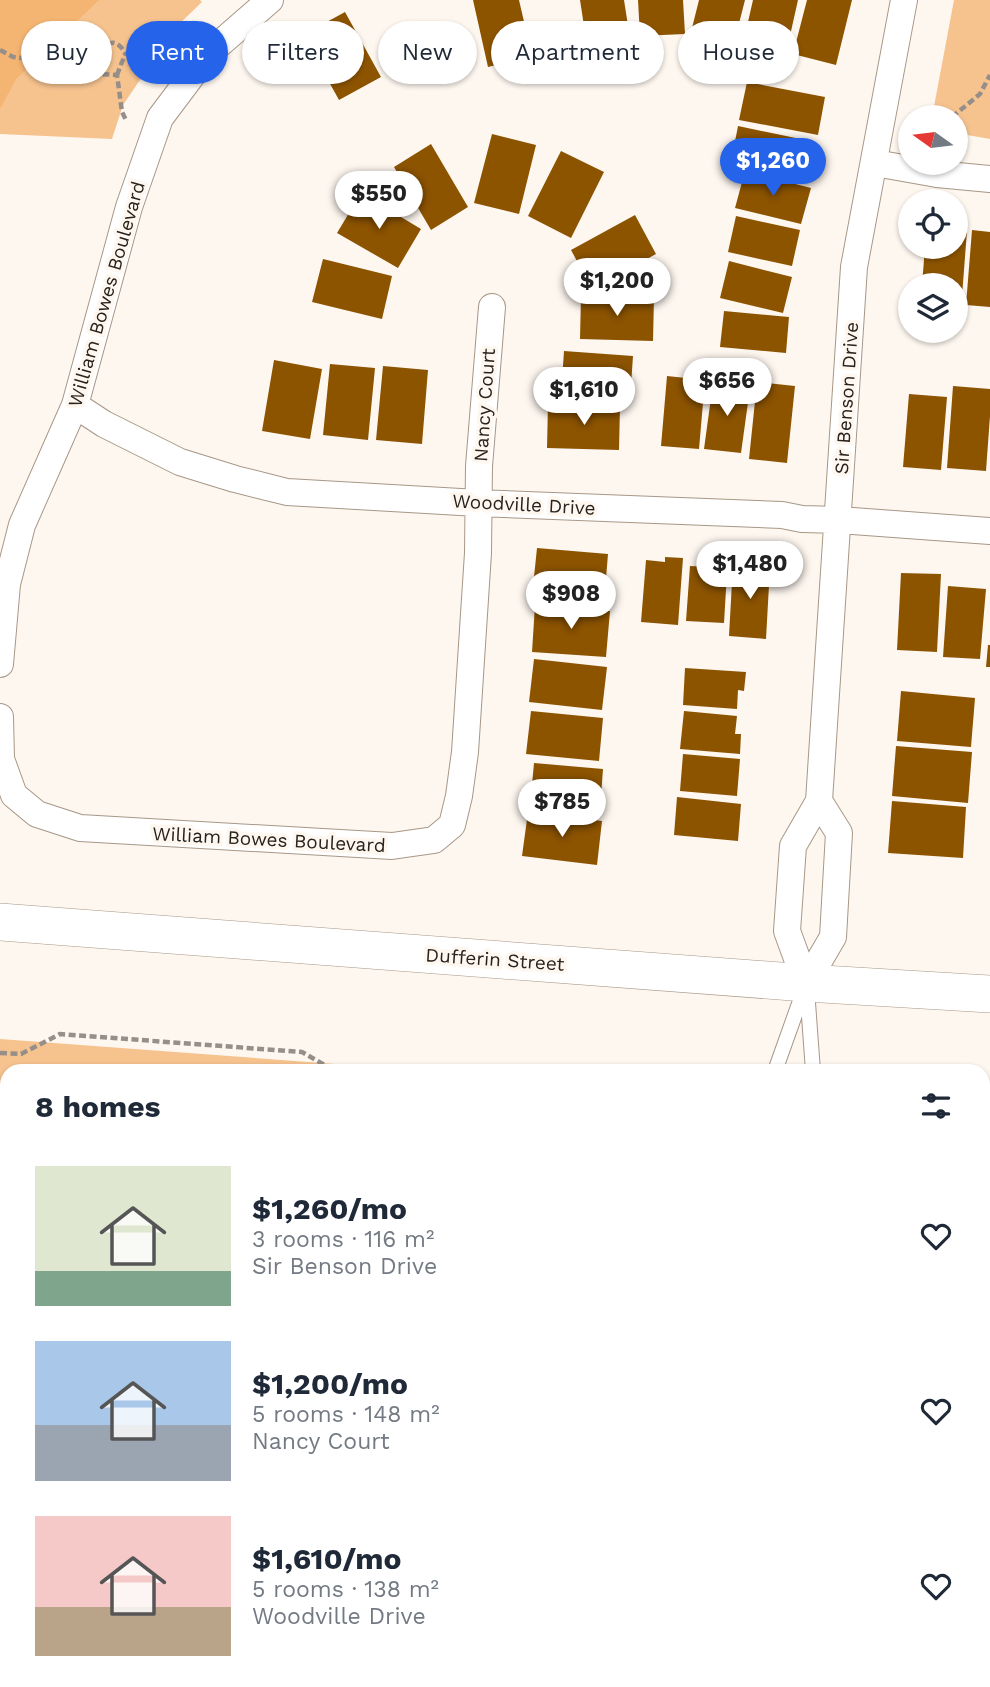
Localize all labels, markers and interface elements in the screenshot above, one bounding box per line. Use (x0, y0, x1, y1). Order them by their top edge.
chip: Buy (21, 21, 112, 84)
chip: Rent (126, 21, 228, 84)
chip: Filters (242, 21, 364, 84)
chip: New (378, 21, 477, 84)
chip: Apartment (491, 21, 664, 84)
chip: House (678, 21, 799, 84)
north arrow (898, 105, 968, 175)
map controls (898, 105, 968, 343)
pin: $1,260 (716, 138, 830, 198)
text: $1,260 (736, 147, 810, 174)
pin: $550 (338, 172, 420, 231)
street label: William Bowes Boulevard (63, 179, 150, 410)
text: $550 (351, 180, 407, 207)
button: locate (898, 189, 968, 259)
pin: $1,200 (560, 258, 674, 318)
text: $1,200 (580, 267, 654, 294)
button: layers (898, 273, 968, 343)
street label: Sir Benson Drive (830, 321, 863, 475)
street label: Nancy Court (469, 347, 500, 463)
pin: $656 (686, 358, 768, 418)
text: $656 (699, 367, 755, 394)
pin: $1,610 (527, 368, 641, 427)
text: $1,610 (549, 376, 619, 403)
street label: Woodville Drive (452, 489, 596, 520)
pin: $1,480 (693, 542, 807, 601)
text: $1,480 (712, 550, 788, 577)
pin: $908 (530, 572, 612, 631)
text: $908 (542, 580, 600, 607)
pin: $785 (521, 780, 603, 839)
text: $785 (534, 788, 590, 815)
street label: William Bowes Boulevard (152, 822, 386, 857)
street label: Dufferin Street (425, 943, 565, 976)
icon: filters (917, 1087, 955, 1125)
text: 8 homes (35, 1089, 161, 1124)
text: $1,260/mo (252, 1191, 407, 1226)
icon: home (91, 1194, 175, 1278)
icon: heart (917, 1217, 955, 1255)
text: 3 rooms · 116 m² (252, 1226, 434, 1253)
text: Sir Benson Drive (252, 1253, 437, 1280)
text: $1,200/mo (252, 1366, 408, 1401)
icon: home (91, 1369, 175, 1453)
icon: heart (917, 1392, 955, 1430)
text: 5 rooms · 148 m² (252, 1401, 440, 1428)
text: Nancy Court (252, 1428, 390, 1455)
text: $1,610/mo (252, 1541, 401, 1576)
icon: home (91, 1544, 175, 1628)
icon: heart (917, 1567, 955, 1605)
text: 5 rooms · 138 m² (252, 1576, 439, 1603)
text: Woodville Drive (252, 1603, 426, 1630)

